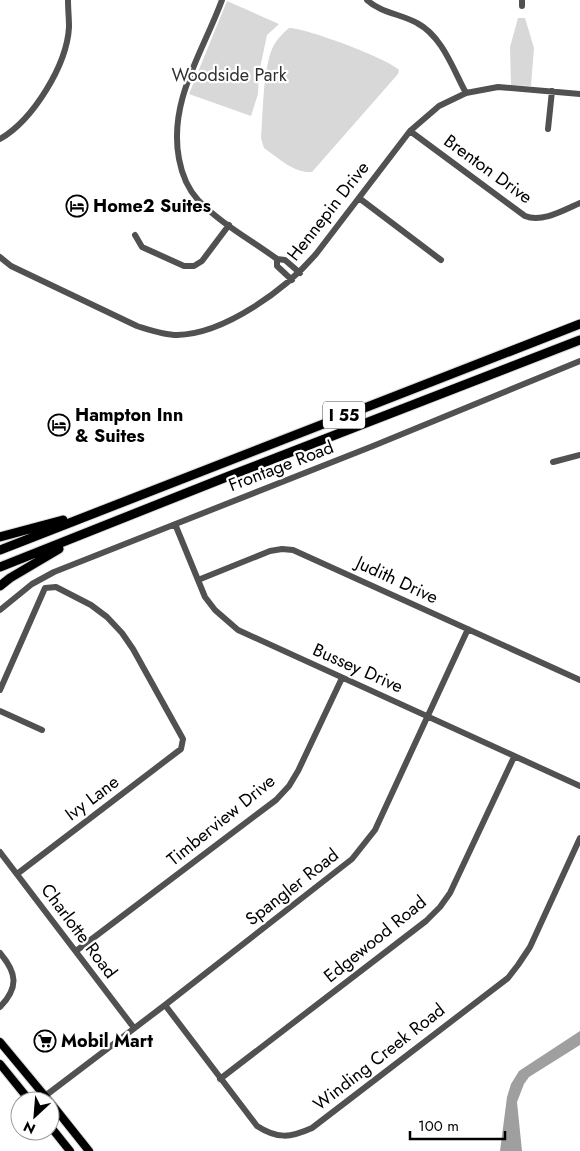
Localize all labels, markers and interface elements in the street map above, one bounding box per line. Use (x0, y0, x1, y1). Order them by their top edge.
park label: Woodside Park (171, 62, 287, 88)
street label: Brenton Drive (438, 128, 538, 210)
street label: Hennepin Drive (281, 156, 375, 266)
place label: Home2 Suites (93, 193, 211, 219)
hotel icon: Home2 Suites (65, 194, 89, 218)
place label: Hampton Inn & Suites (75, 402, 183, 449)
road number: I 55 (323, 402, 365, 428)
hotel icon: Hampton Inn & Suites (47, 413, 71, 437)
street label: Frontage Road (225, 434, 337, 498)
street label: Judith Drive (350, 549, 442, 610)
street label: Bussey Drive (309, 637, 407, 699)
street label: Timberview Drive (161, 768, 281, 872)
street label: Ivy Lane (60, 769, 124, 827)
street label: Spangler Road (240, 842, 344, 932)
street label: Charlotte Road (35, 878, 123, 984)
street label: Edgewood Road (318, 889, 432, 989)
street label: Winding Creek Road (308, 997, 450, 1117)
place label: Mobil Mart (61, 1028, 153, 1054)
supermarket icon: Mobil Mart (33, 1029, 57, 1053)
north arrow (10, 1091, 60, 1141)
scale bar (410, 1108, 505, 1140)
text: 100 m (418, 1115, 459, 1137)
text: N (20, 1116, 39, 1139)

